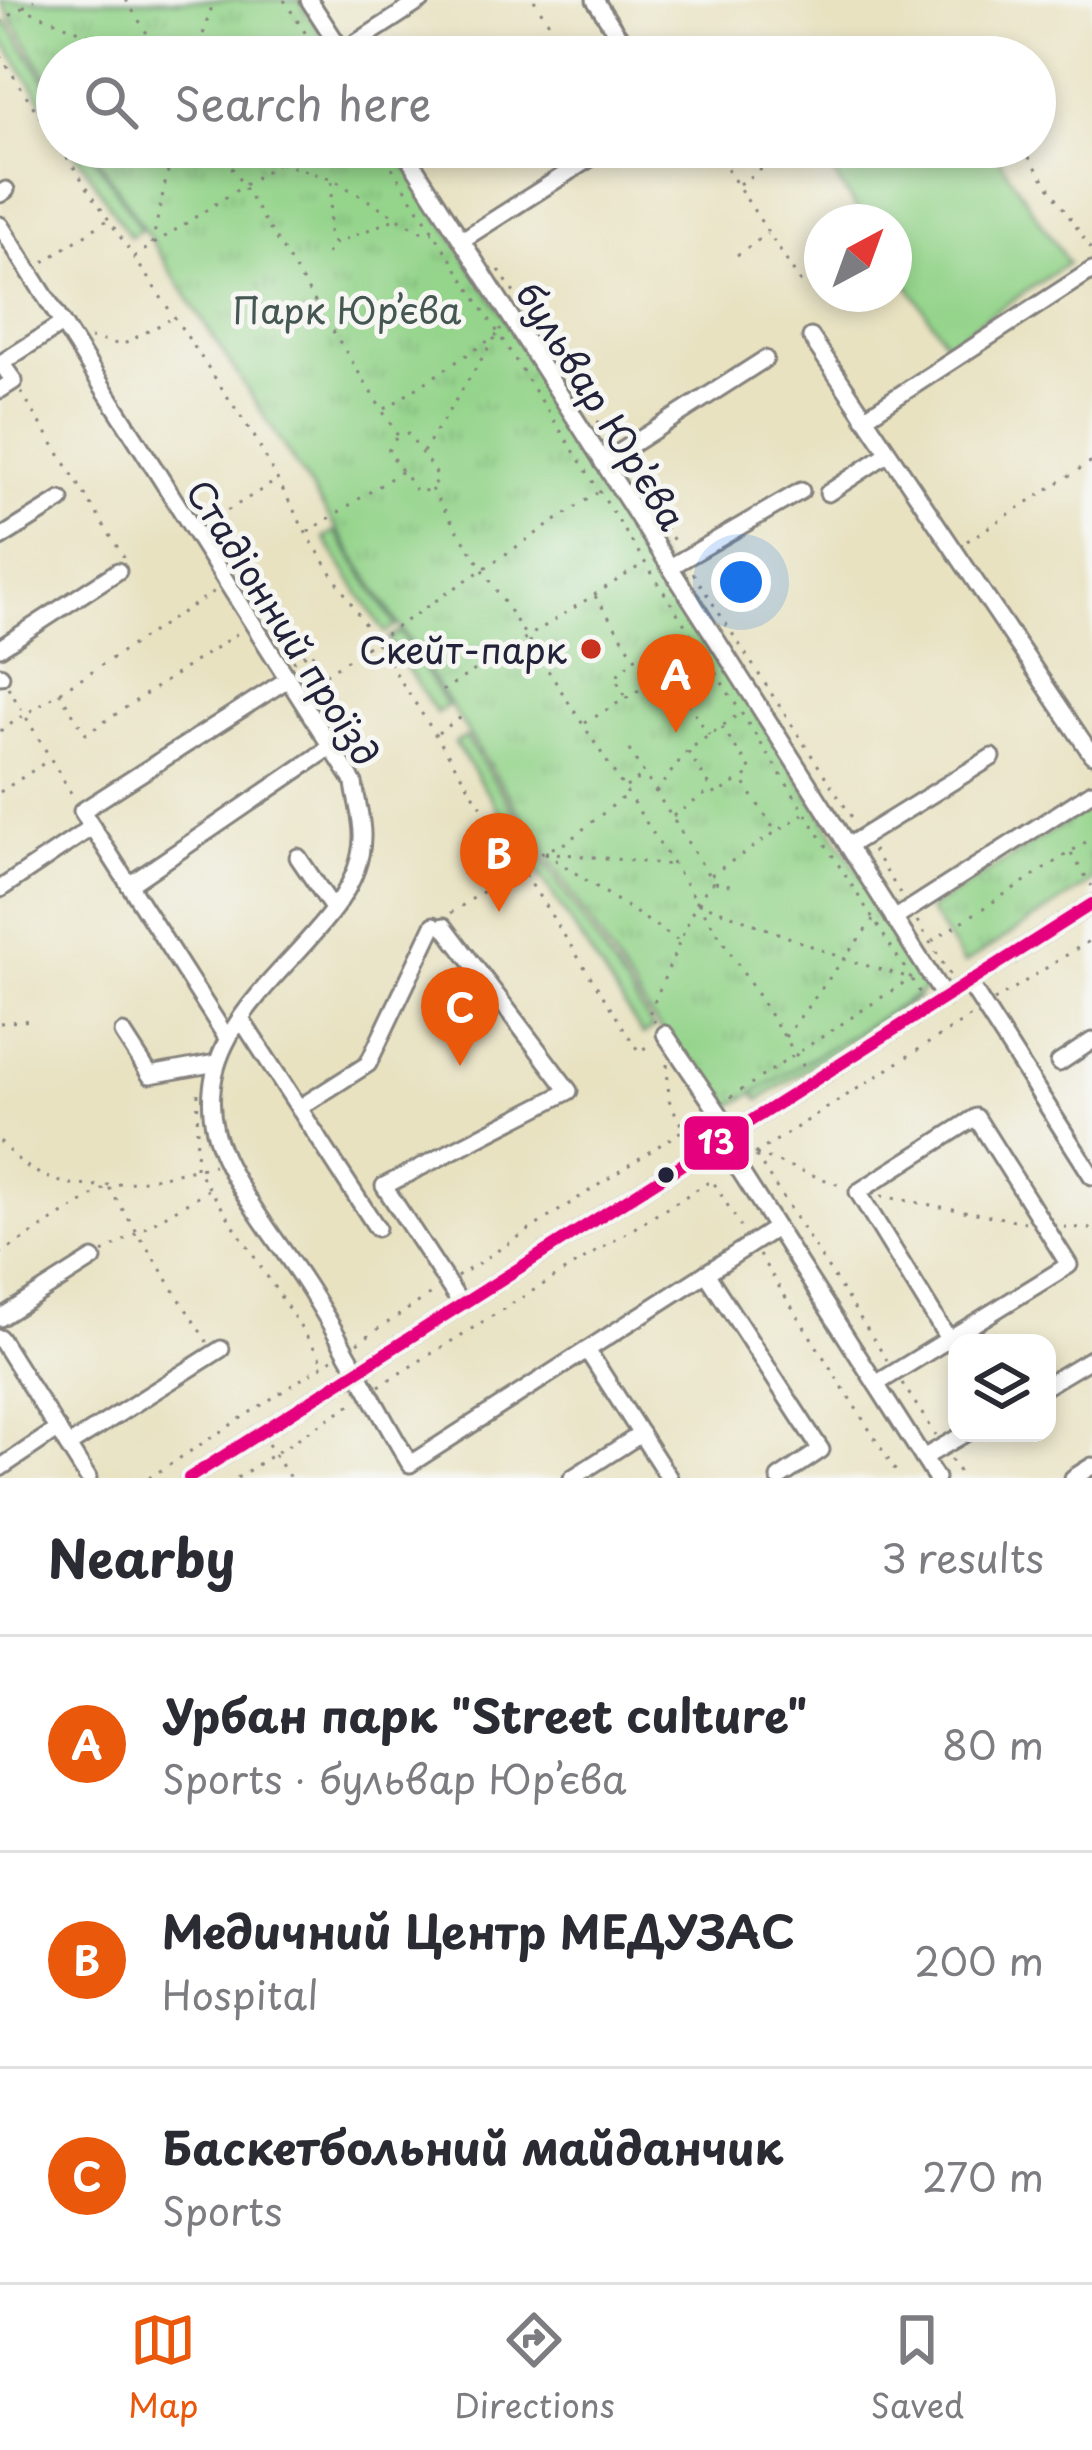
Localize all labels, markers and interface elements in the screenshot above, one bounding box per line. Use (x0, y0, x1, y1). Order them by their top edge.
search box (36, 36, 1056, 168)
text: Search here (174, 68, 431, 136)
icon: search (78, 69, 144, 135)
north arrow (804, 204, 912, 312)
street label: бульвар Юрʼєва (504, 270, 700, 540)
park label: Парк Юр’єва (232, 282, 462, 336)
street label: Стадіонний проїзд (174, 468, 394, 776)
your location (711, 552, 771, 612)
place label: Скейт-парк (359, 622, 568, 676)
pin: A (637, 634, 715, 733)
marker: Скейт-парк (578, 636, 604, 662)
pin: B (460, 813, 538, 912)
pin: C (421, 967, 499, 1066)
line badge: 13 (682, 1114, 751, 1172)
text: 13 (697, 1115, 735, 1165)
unlabelled marker (655, 1164, 677, 1186)
map controls (948, 1334, 1056, 1442)
button: layers (948, 1334, 1056, 1442)
text: Nearby (48, 1518, 235, 1595)
text: 3 results (881, 1527, 1044, 1586)
text: Урбан парк "Street culture" (162, 1680, 807, 1748)
text: A (72, 1714, 102, 1773)
text: 80 m (942, 1714, 1044, 1773)
text: Sports · бульвар Юрʼєва (162, 1748, 627, 1807)
text: Медичний Центр МЕДУЗАС (162, 1896, 795, 1964)
text: B (74, 1930, 100, 1989)
text: 200 m (914, 1930, 1044, 1989)
text: Hospital (162, 1964, 319, 2023)
text: Баскетбольний майданчик (162, 2112, 783, 2180)
text: C (72, 2146, 102, 2205)
text: 270 m (922, 2146, 1044, 2205)
text: Sports (162, 2180, 282, 2239)
tab: Map (128, 2307, 198, 2429)
tab: Directions (454, 2307, 615, 2429)
tab: Saved (870, 2307, 964, 2429)

